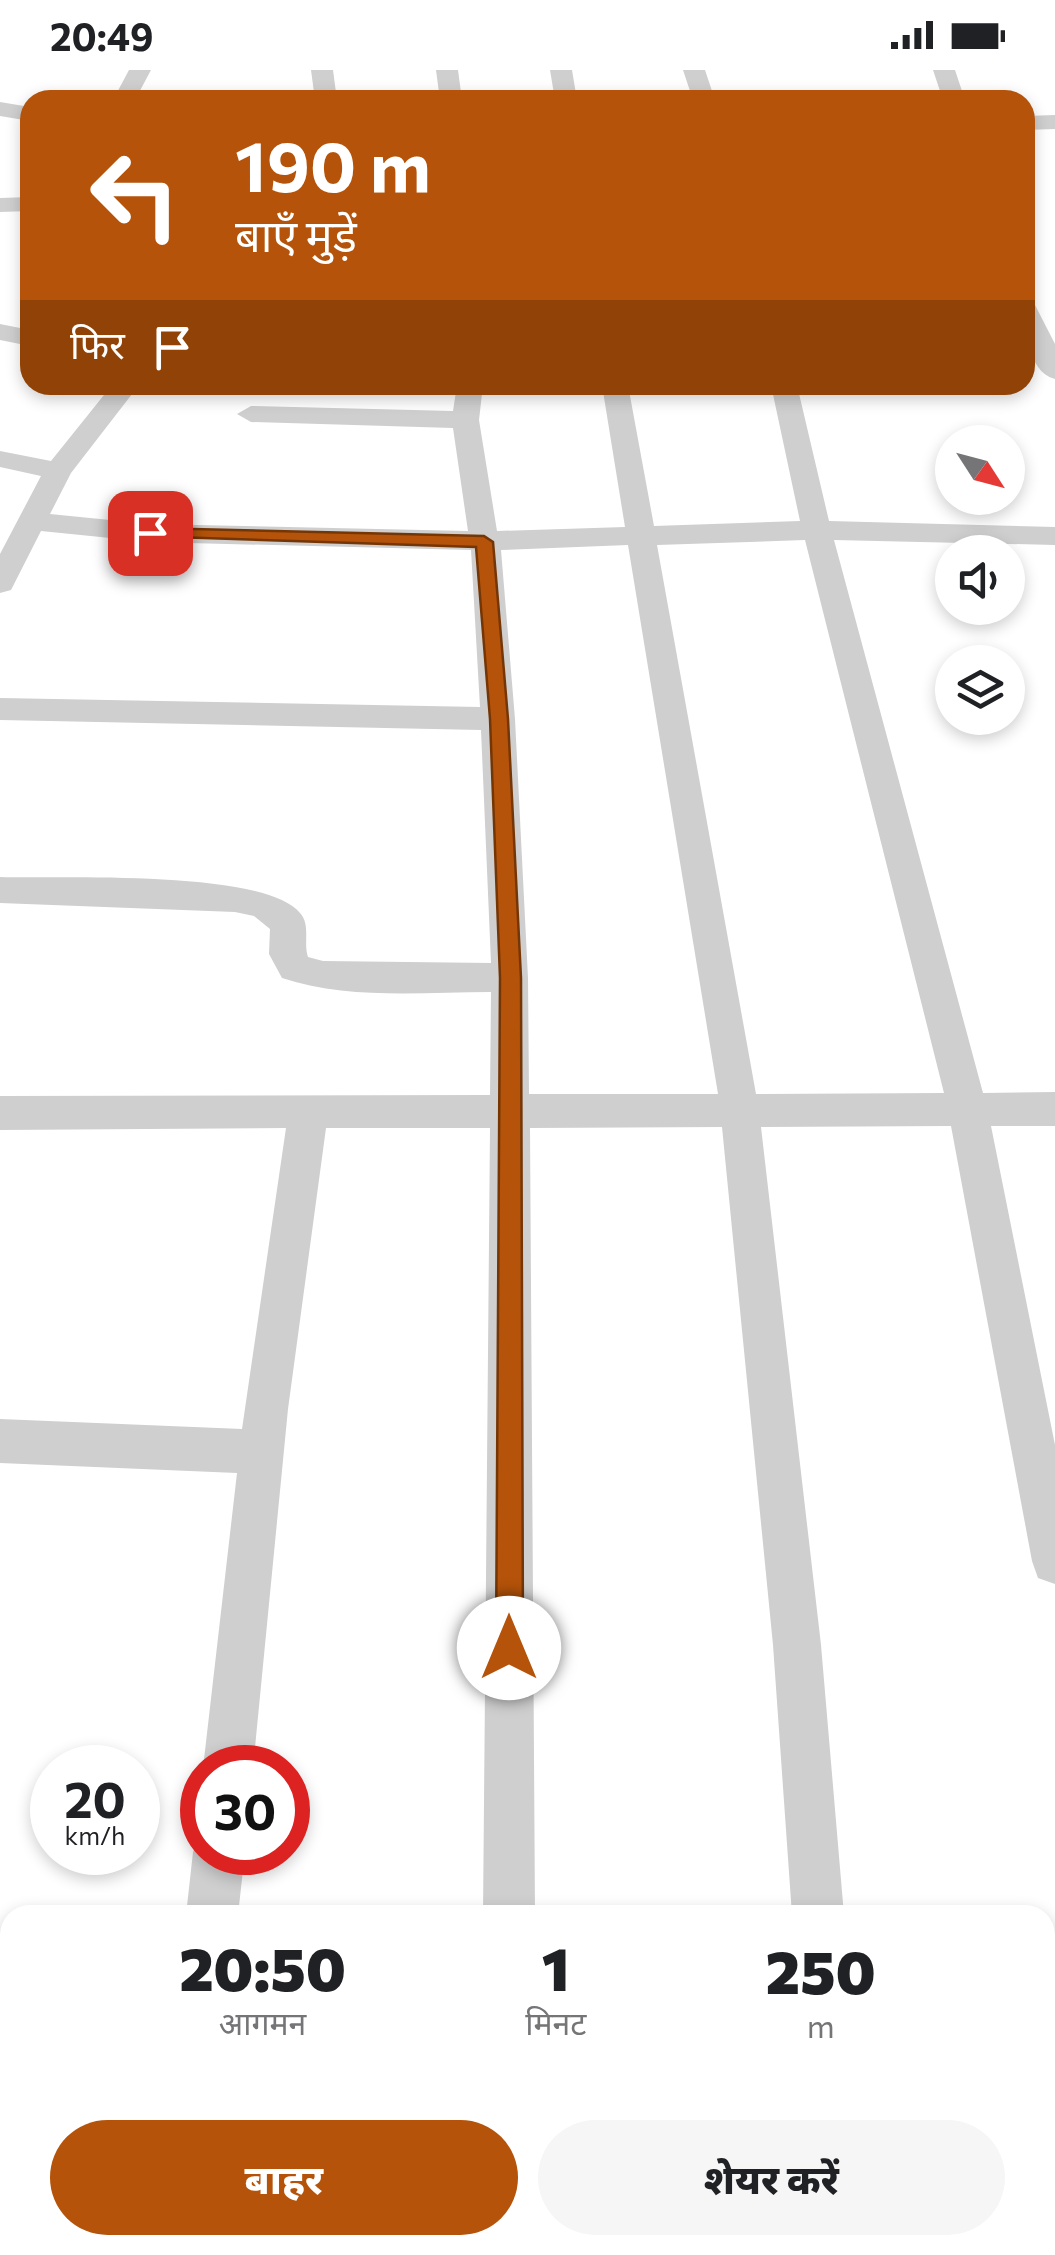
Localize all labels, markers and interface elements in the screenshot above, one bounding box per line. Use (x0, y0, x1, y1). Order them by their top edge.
text: 20:49 (50, 12, 153, 59)
text: 190 m (235, 121, 431, 206)
icon: left (70, 130, 200, 260)
text: बाएँ मुड़ें (235, 206, 357, 261)
text: फिर (70, 320, 125, 367)
icon: arrive (145, 320, 200, 375)
north arrow (935, 425, 1025, 515)
map controls (935, 425, 1025, 735)
pin (108, 491, 193, 576)
icon: arrive (123, 506, 178, 561)
button: sound (935, 535, 1025, 625)
button: layers (935, 645, 1025, 735)
position arrow (457, 1596, 561, 1700)
speed limit sign: 30 (180, 1745, 310, 1875)
text: 20 (64, 1767, 126, 1828)
text: km/h (65, 1820, 125, 1850)
text: 20:50 (179, 1930, 346, 2003)
text: 1 (542, 1930, 570, 2003)
text: 250 (766, 1933, 876, 2006)
text: आगमन (219, 2002, 306, 2042)
text: मिनट (525, 2002, 586, 2042)
text: m (807, 2005, 835, 2045)
button: बाहर (50, 2120, 518, 2235)
button: शेयर करें (538, 2120, 1005, 2235)

